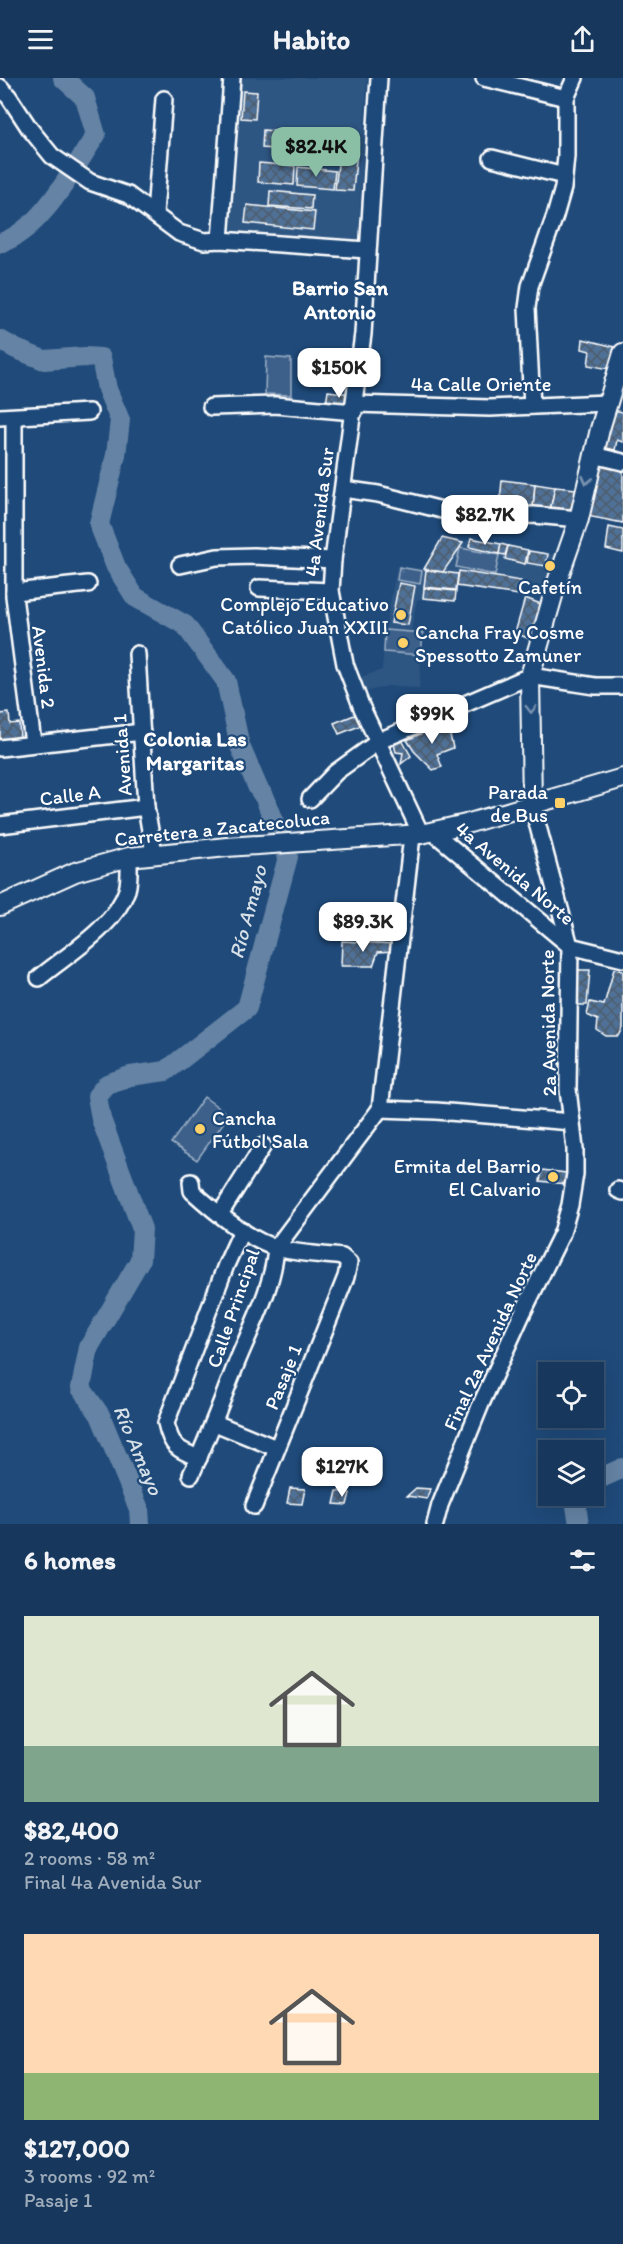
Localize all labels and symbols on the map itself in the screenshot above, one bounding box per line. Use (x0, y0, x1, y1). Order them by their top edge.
pin: $82.4K (267, 127, 365, 178)
district label: Barrio San Antonio (292, 275, 388, 324)
pin: $150K (297, 348, 381, 399)
street label: 4a Calle Oriente (411, 372, 551, 396)
street label: 4a Avenida Sur (299, 446, 339, 578)
one-way arrow (582, 475, 595, 485)
pin: $82.7K (436, 495, 534, 546)
marker: Cafetín (543, 559, 557, 573)
place label: Cafetín (518, 575, 582, 599)
place label: Complejo Educativo Católico Juan XXIII (220, 592, 389, 639)
marker: Complejo Educativo Católico Juan XXIII (394, 608, 408, 622)
place label: Cancha Fray Cosme Spessotto Zamuner (415, 620, 584, 667)
street label: Avenida 2 (27, 624, 61, 710)
marker: Cancha Fray Cosme Spessotto Zamuner (396, 636, 410, 650)
pin: $99K (396, 694, 468, 745)
one-way arrow (524, 704, 537, 713)
street label: Avenida 1 (107, 713, 137, 797)
district label: Colonia Las Margaritas (143, 726, 247, 776)
street label: Calle A (38, 779, 102, 811)
place label: Parada de Bus (488, 780, 549, 827)
marker: Parada de Bus (553, 796, 567, 810)
street label: Carretera a Zacatecoluca (113, 805, 331, 851)
street label: 4a Avenida Norte (450, 816, 580, 930)
water label: Río Amayo (223, 861, 272, 961)
pin: $89.3K (314, 902, 412, 953)
street label: 2a Avenida Norte (535, 949, 561, 1097)
place label: Cancha Fútbol Sala (212, 1106, 309, 1153)
marker: Cancha Fútbol Sala (193, 1122, 207, 1136)
place label: Ermita del Barrio El Calvario (394, 1154, 541, 1201)
marker: Ermita del Barrio El Calvario (546, 1170, 560, 1184)
street label: Calle Principal (201, 1245, 265, 1371)
street label: Final 2a Avenida Norte (438, 1248, 542, 1434)
street label: Pasaje 1 (259, 1341, 307, 1413)
water label: Río Amayo (108, 1401, 169, 1500)
pin: $127K (300, 1447, 384, 1498)

